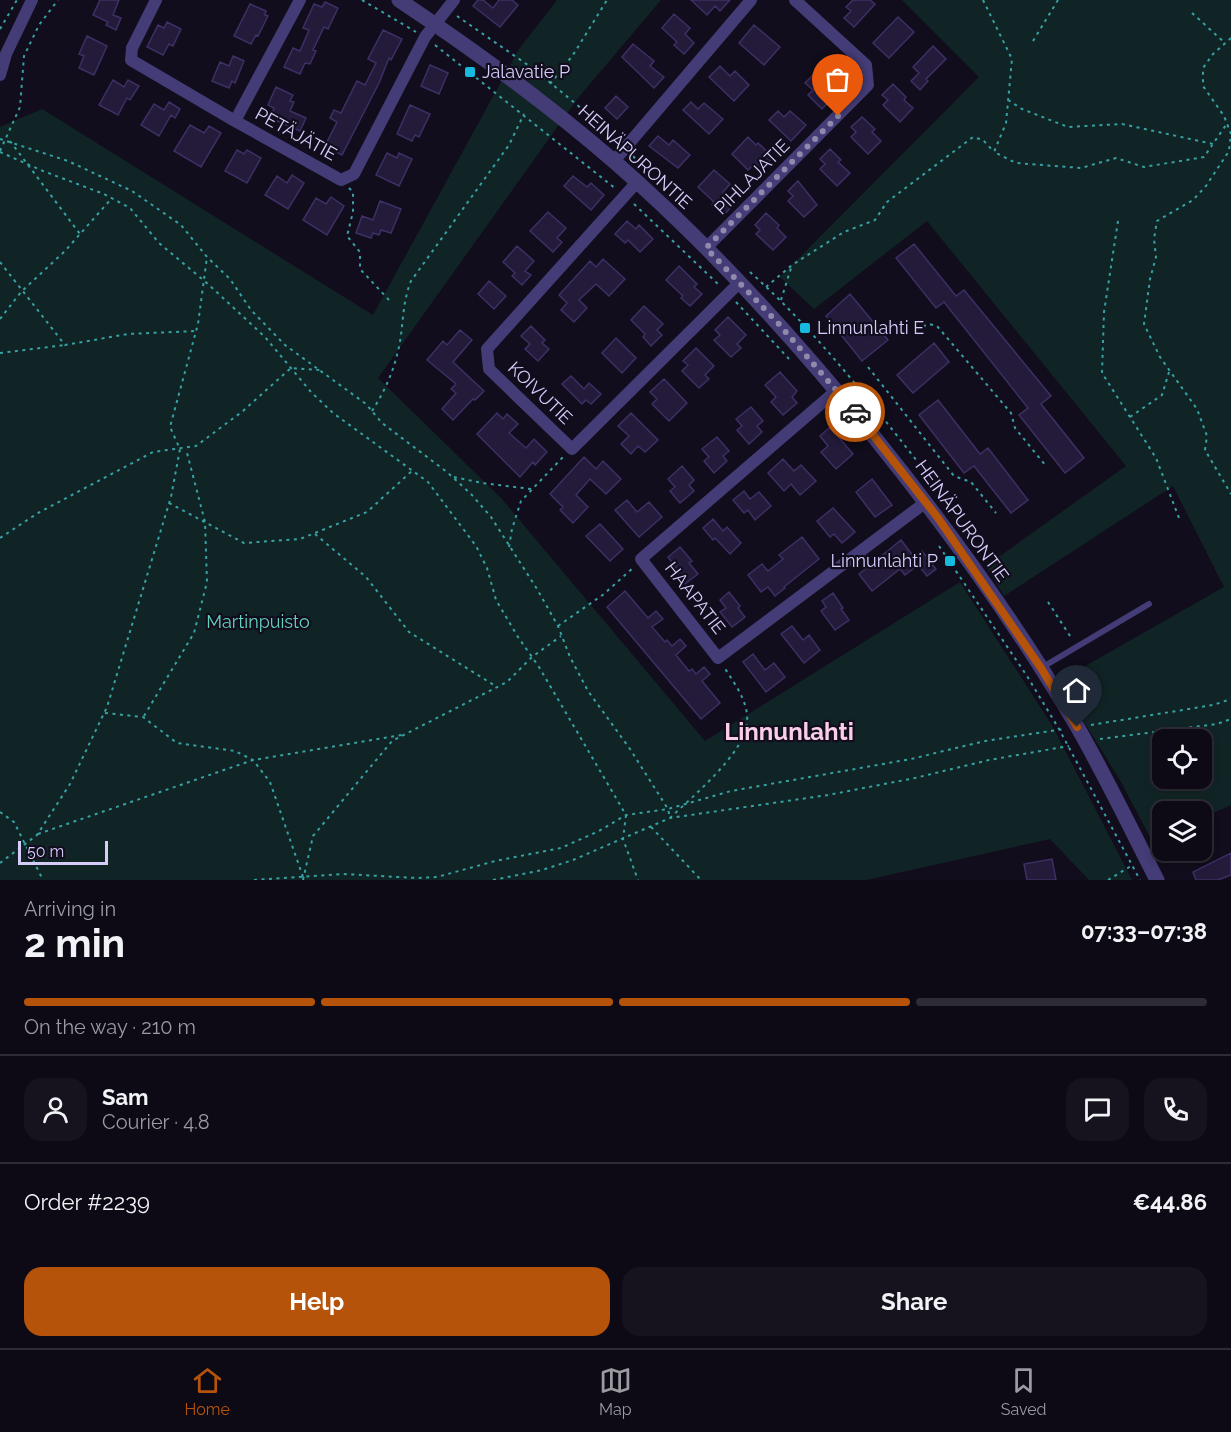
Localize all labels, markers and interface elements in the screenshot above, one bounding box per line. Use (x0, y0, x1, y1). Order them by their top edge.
pin (812, 54, 863, 116)
place label: Jalavatie P (482, 61, 570, 82)
icon: bag (821, 63, 854, 96)
marker: Jalavatie P (463, 65, 477, 79)
street label: HEINÄPURONTIE (574, 100, 696, 213)
street label: PETÄJÄTIE (252, 103, 341, 165)
street label: PIHLAJATIE (710, 135, 794, 218)
place label: Linnunlahti E (817, 317, 924, 338)
marker: Linnunlahti E (798, 321, 812, 335)
street label: KOIVUTIE (504, 357, 577, 428)
courier (825, 382, 885, 442)
icon: car (839, 396, 872, 429)
street label: HEINÄPURONTIE (911, 456, 1014, 586)
place label: Linnunlahti P (831, 550, 938, 571)
marker: Linnunlahti P (943, 554, 957, 568)
street label: HAAPATIE (661, 558, 730, 638)
park label: Martinpuisto (206, 611, 310, 632)
pin (1051, 665, 1102, 727)
icon: home (1060, 674, 1093, 707)
district label: Linnunlahti (724, 717, 854, 746)
map controls (1152, 729, 1212, 861)
button: locate (1152, 729, 1212, 789)
button: layers (1152, 801, 1212, 861)
scale bar (18, 838, 108, 866)
text: 50 m (27, 842, 64, 861)
text: Arriving in (24, 897, 116, 921)
text: 07:33–07:38 (1081, 918, 1207, 944)
text: 2 min (24, 920, 125, 966)
text: On the way · 210 m (24, 1015, 196, 1039)
button: person (24, 1078, 87, 1141)
button: chat (1066, 1078, 1129, 1141)
button: phone (1144, 1078, 1207, 1141)
text: Sam (102, 1084, 149, 1110)
text: Courier · 4.8 (102, 1110, 210, 1134)
text: Order #2239 (24, 1189, 150, 1215)
text: €44.86 (1133, 1189, 1207, 1215)
button: Help (24, 1267, 610, 1336)
button: Share (622, 1267, 1207, 1336)
tab: Home (184, 1364, 230, 1419)
tab: Map (599, 1364, 632, 1419)
tab: Saved (1001, 1364, 1046, 1419)

